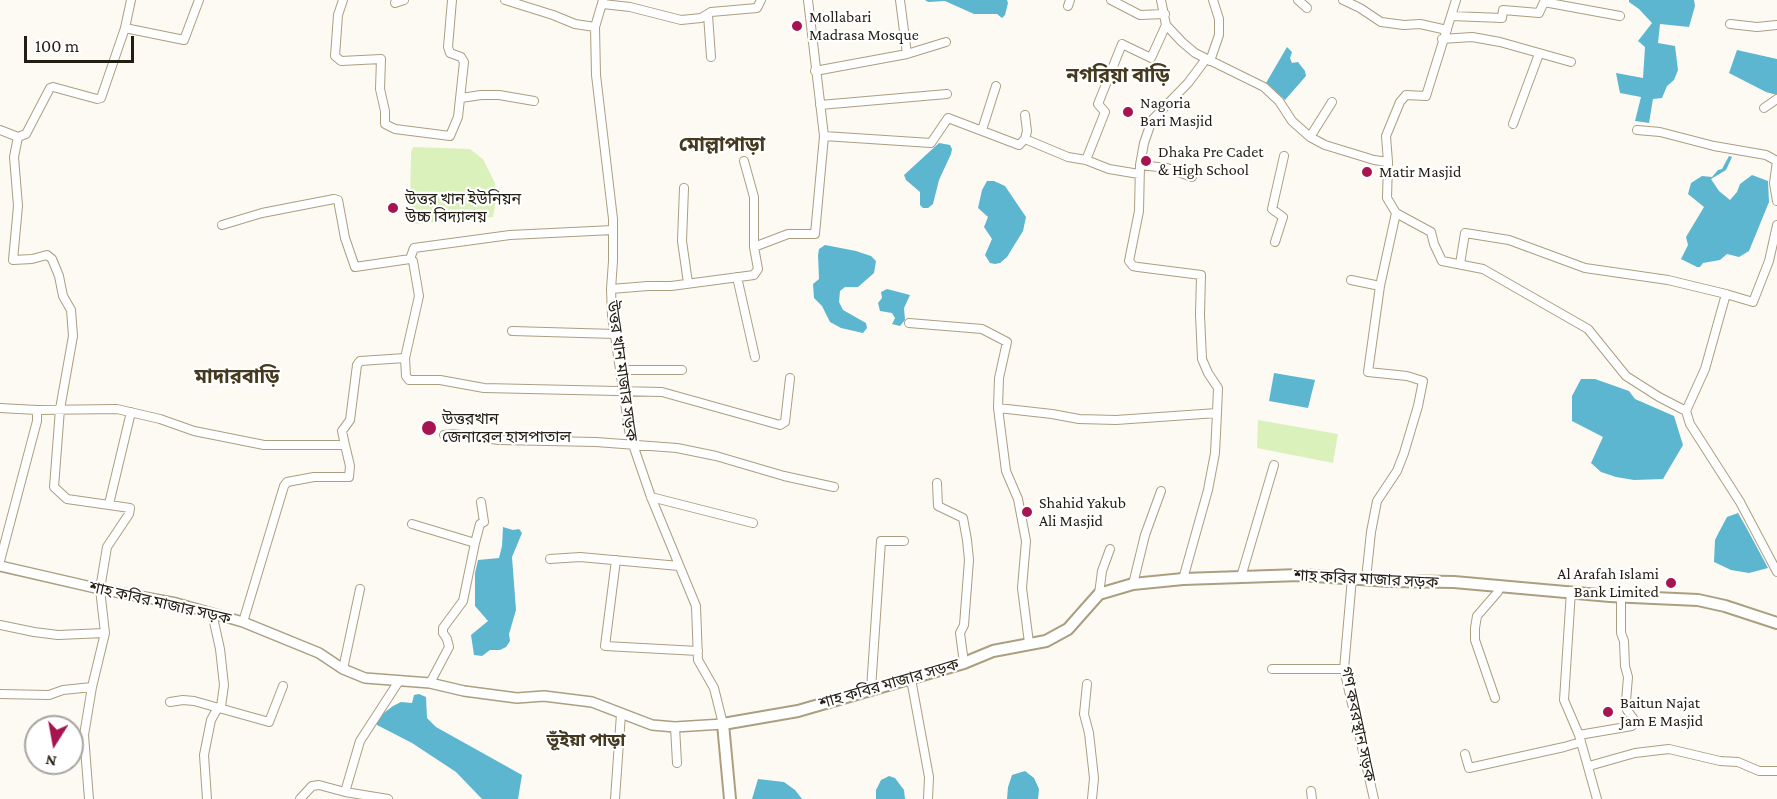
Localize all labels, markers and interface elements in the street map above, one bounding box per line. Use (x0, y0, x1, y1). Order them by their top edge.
place label: Mollabari Madrasa Mosque (809, 7, 919, 45)
marker: Mollabari Madrasa Mosque (790, 19, 804, 33)
scale bar (27, 24, 136, 62)
text: 100 m (35, 36, 79, 56)
district label: নগরিয়া বাড়ি (1066, 64, 1170, 88)
place label: Nagoria Bari Masjid (1140, 93, 1213, 131)
marker: Nagoria Bari Masjid (1121, 105, 1135, 119)
district label: মোল্লাপাড়া (679, 133, 765, 157)
place label: Dhaka Pre Cadet & High School (1158, 142, 1264, 180)
marker: Dhaka Pre Cadet & High School (1139, 154, 1153, 168)
place label: Matir Masjid (1379, 162, 1461, 182)
marker: Matir Masjid (1360, 165, 1374, 179)
place label: উত্তর খান ইউনিয়ন উচ্চ বিদ্যালয় (405, 189, 521, 227)
marker: উত্তর খান ইউনিয়ন উচ্চ বিদ্যালয় (386, 201, 400, 215)
street label: উত্তর খান মাজার সড়ক (603, 300, 641, 442)
district label: মাদারবাড়ি (195, 365, 279, 389)
place label: উত্তরখান জেনারেল হাসপাতাল (442, 409, 571, 447)
marker: উত্তরখান জেনারেল হাসপাতাল (420, 419, 438, 437)
place label: Shahid Yakub Ali Masjid (1039, 493, 1126, 531)
marker: Shahid Yakub Ali Masjid (1020, 505, 1034, 519)
place label: Al Arafah Islami Bank Limited (1557, 564, 1659, 602)
street label: শাহ কবির মাজার সড়ক (1293, 566, 1439, 592)
marker: Al Arafah Islami Bank Limited (1664, 576, 1678, 590)
street label: শাহ কবির মাজার সড়ক (87, 577, 233, 629)
street label: শাহ কবির মাজার সড়ক (817, 655, 961, 713)
street label: গণ কবরস্থান সড়ক (1336, 665, 1380, 783)
place label: Baitun Najat Jam E Masjid (1620, 693, 1703, 731)
marker: Baitun Najat Jam E Masjid (1601, 705, 1615, 719)
north arrow (24, 715, 84, 775)
district label: ভূঁইয়া পাড়া (547, 729, 625, 751)
text: N (44, 752, 58, 771)

